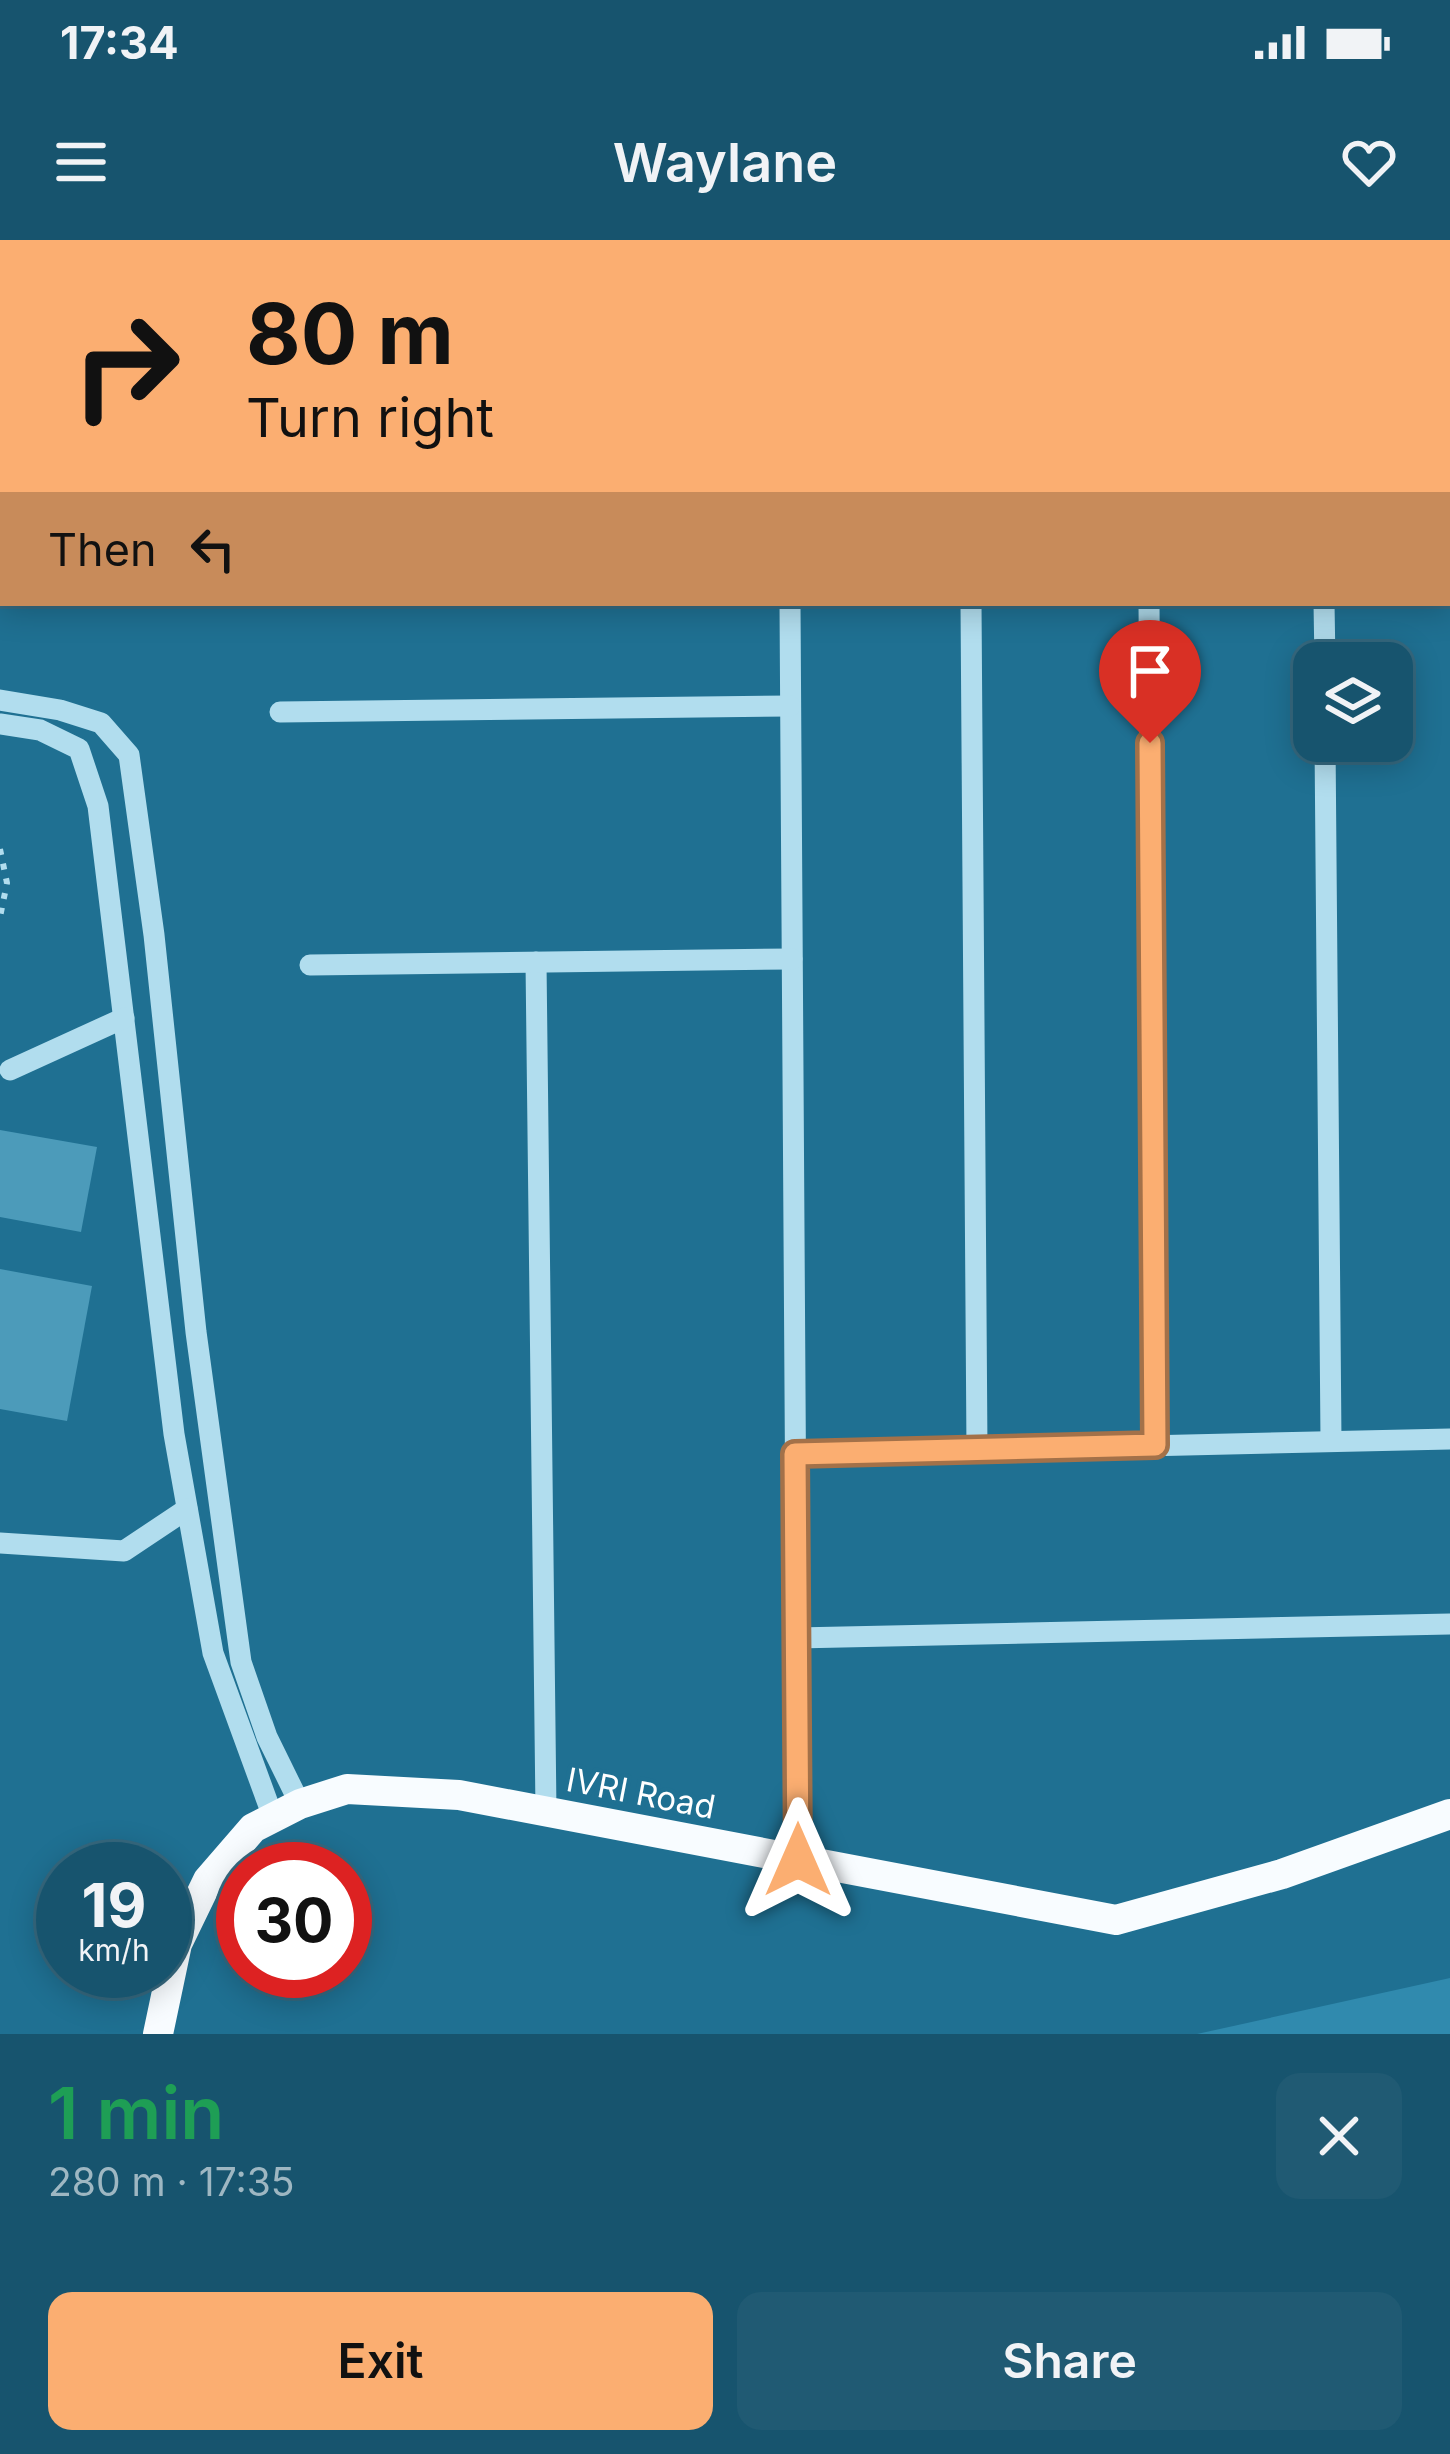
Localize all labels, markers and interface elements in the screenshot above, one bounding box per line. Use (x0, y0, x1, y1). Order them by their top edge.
text: 17:34 (60, 15, 179, 70)
icon: menu (48, 129, 114, 195)
icon: heart (1336, 129, 1402, 195)
text: Waylane (613, 130, 837, 195)
text: 80 m (246, 283, 454, 384)
icon: right (48, 288, 204, 444)
text: Turn right (246, 385, 494, 450)
icon: left (180, 516, 246, 582)
text: Then (48, 522, 156, 577)
pin (1099, 620, 1201, 743)
icon: arrive (1117, 638, 1183, 704)
map controls (1293, 642, 1413, 762)
button: layers (1293, 642, 1413, 762)
street label: IVRI Road (563, 1759, 719, 1827)
position arrow (735, 1797, 861, 1923)
speed limit sign: 30 (216, 1842, 372, 1998)
text: 19 (82, 1869, 146, 1941)
text: km/h (78, 1932, 150, 1968)
text: 1 min (48, 2069, 224, 2156)
button: close (1276, 2073, 1402, 2199)
text: 280 m · 17:35 (48, 2158, 294, 2205)
button: Exit (48, 2292, 713, 2430)
button: Share (737, 2292, 1402, 2430)

